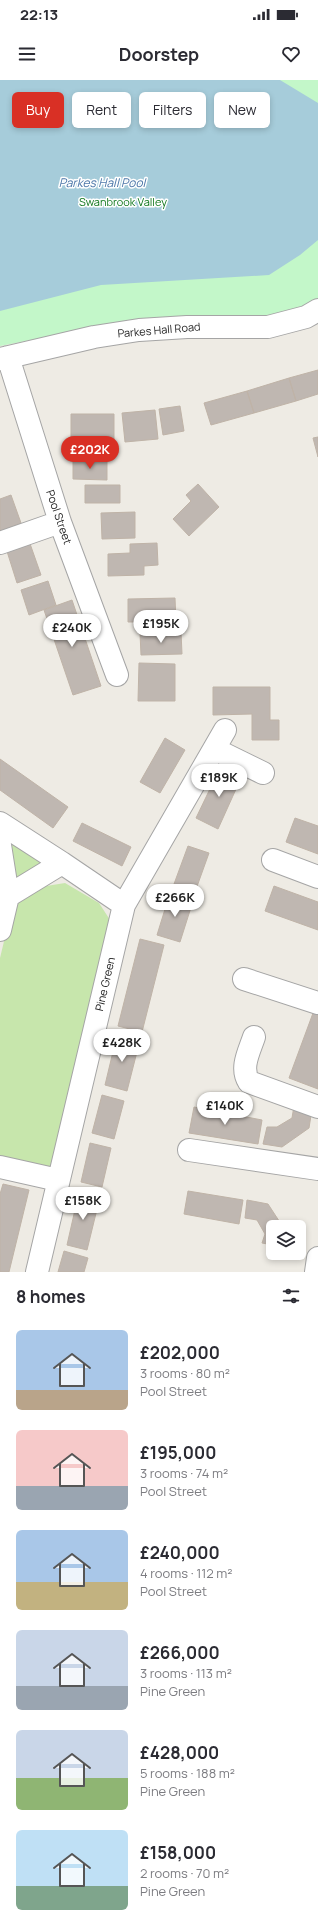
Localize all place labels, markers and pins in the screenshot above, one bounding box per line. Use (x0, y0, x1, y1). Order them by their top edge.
pin: £202K (62, 436, 118, 470)
pin: £195K (133, 610, 189, 644)
pin: £240K (44, 614, 100, 648)
pin: £189K (191, 764, 247, 798)
pin: £266K (147, 884, 203, 918)
pin: £428K (94, 1029, 150, 1063)
pin: £140K (197, 1092, 253, 1126)
pin: £158K (55, 1187, 111, 1221)

